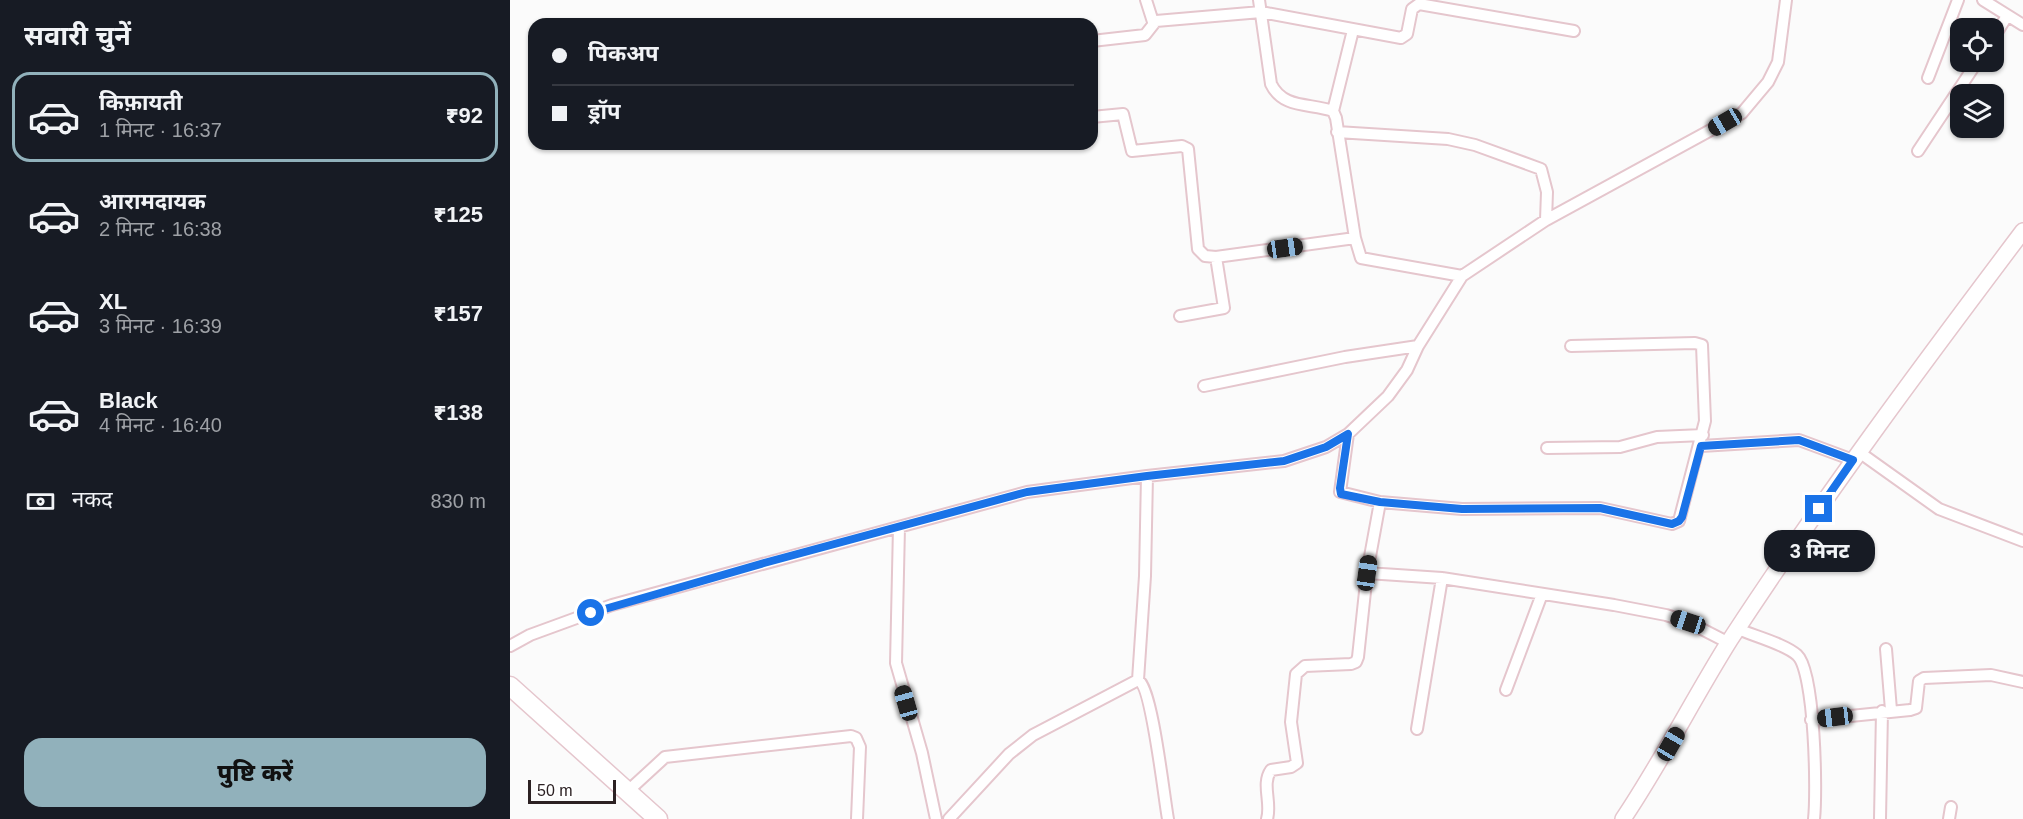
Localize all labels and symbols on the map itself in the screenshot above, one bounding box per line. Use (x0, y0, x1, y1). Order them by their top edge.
car (1705, 105, 1745, 139)
car (1266, 237, 1304, 259)
route end (1805, 495, 1832, 522)
callout: 3 मिनट (1764, 530, 1874, 572)
car (1356, 554, 1378, 592)
route start (577, 599, 604, 626)
car (1668, 608, 1708, 636)
car (892, 683, 920, 723)
car (1816, 706, 1854, 728)
car (1654, 724, 1688, 764)
scale bar (528, 777, 616, 804)

